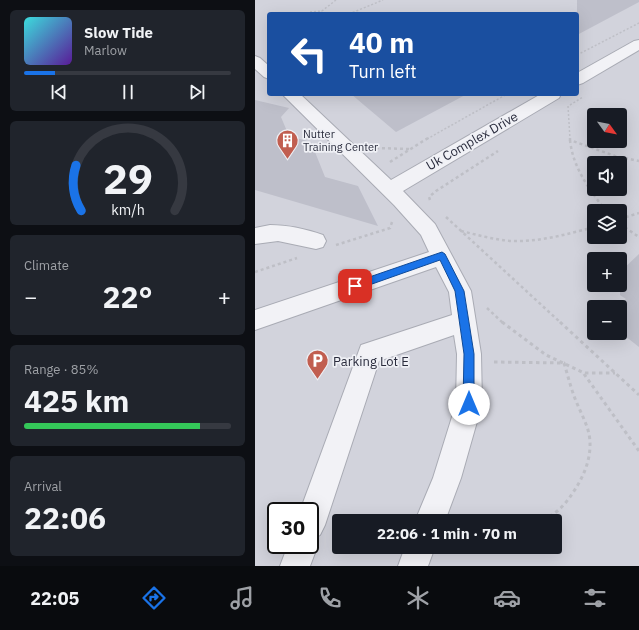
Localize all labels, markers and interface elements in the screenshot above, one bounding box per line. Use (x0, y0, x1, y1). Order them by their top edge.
text: Slow Tide (84, 23, 153, 42)
text: 40 m (349, 24, 414, 61)
icon: left (283, 28, 335, 80)
text: Marlow (84, 42, 127, 59)
text: Turn left (349, 60, 417, 83)
icon: previous (48, 81, 70, 103)
icon: pause (117, 81, 139, 103)
icon: next (186, 81, 208, 103)
street label: Uk Complex Drive (423, 108, 521, 174)
north arrow (587, 108, 627, 148)
map controls (587, 108, 627, 340)
building icon: Nutter Training Center (274, 127, 300, 160)
place label: Nutter Training Center (303, 127, 378, 154)
text: 29 (103, 150, 152, 204)
button: sound (587, 156, 627, 196)
text: km/h (111, 199, 144, 218)
button: layers (587, 204, 627, 244)
button: + (587, 252, 627, 292)
text: Climate (24, 257, 69, 274)
pin (338, 269, 372, 303)
icon: arrive (344, 275, 366, 297)
text: 22° (102, 277, 153, 316)
text: − (24, 282, 37, 311)
text: + (218, 282, 231, 311)
button: − (587, 300, 627, 340)
parking icon: Parking Lot E (305, 348, 331, 381)
place label: Parking Lot E (333, 353, 409, 370)
text: Range · 85% (24, 361, 98, 378)
text: 425 km (24, 381, 129, 420)
position arrow (448, 383, 490, 425)
text: Arrival (24, 478, 62, 495)
text: 22:06 (24, 498, 106, 537)
speed limit sign: 30 (267, 502, 319, 554)
text: 22:06 · 1 min · 70 m (377, 524, 517, 543)
icon: directions (140, 584, 168, 612)
icon: music (228, 584, 256, 612)
icon: phone (316, 584, 344, 612)
icon: climate (404, 584, 432, 612)
icon: car (493, 584, 521, 612)
icon: filters (581, 584, 609, 612)
text: 22:05 (30, 587, 79, 610)

